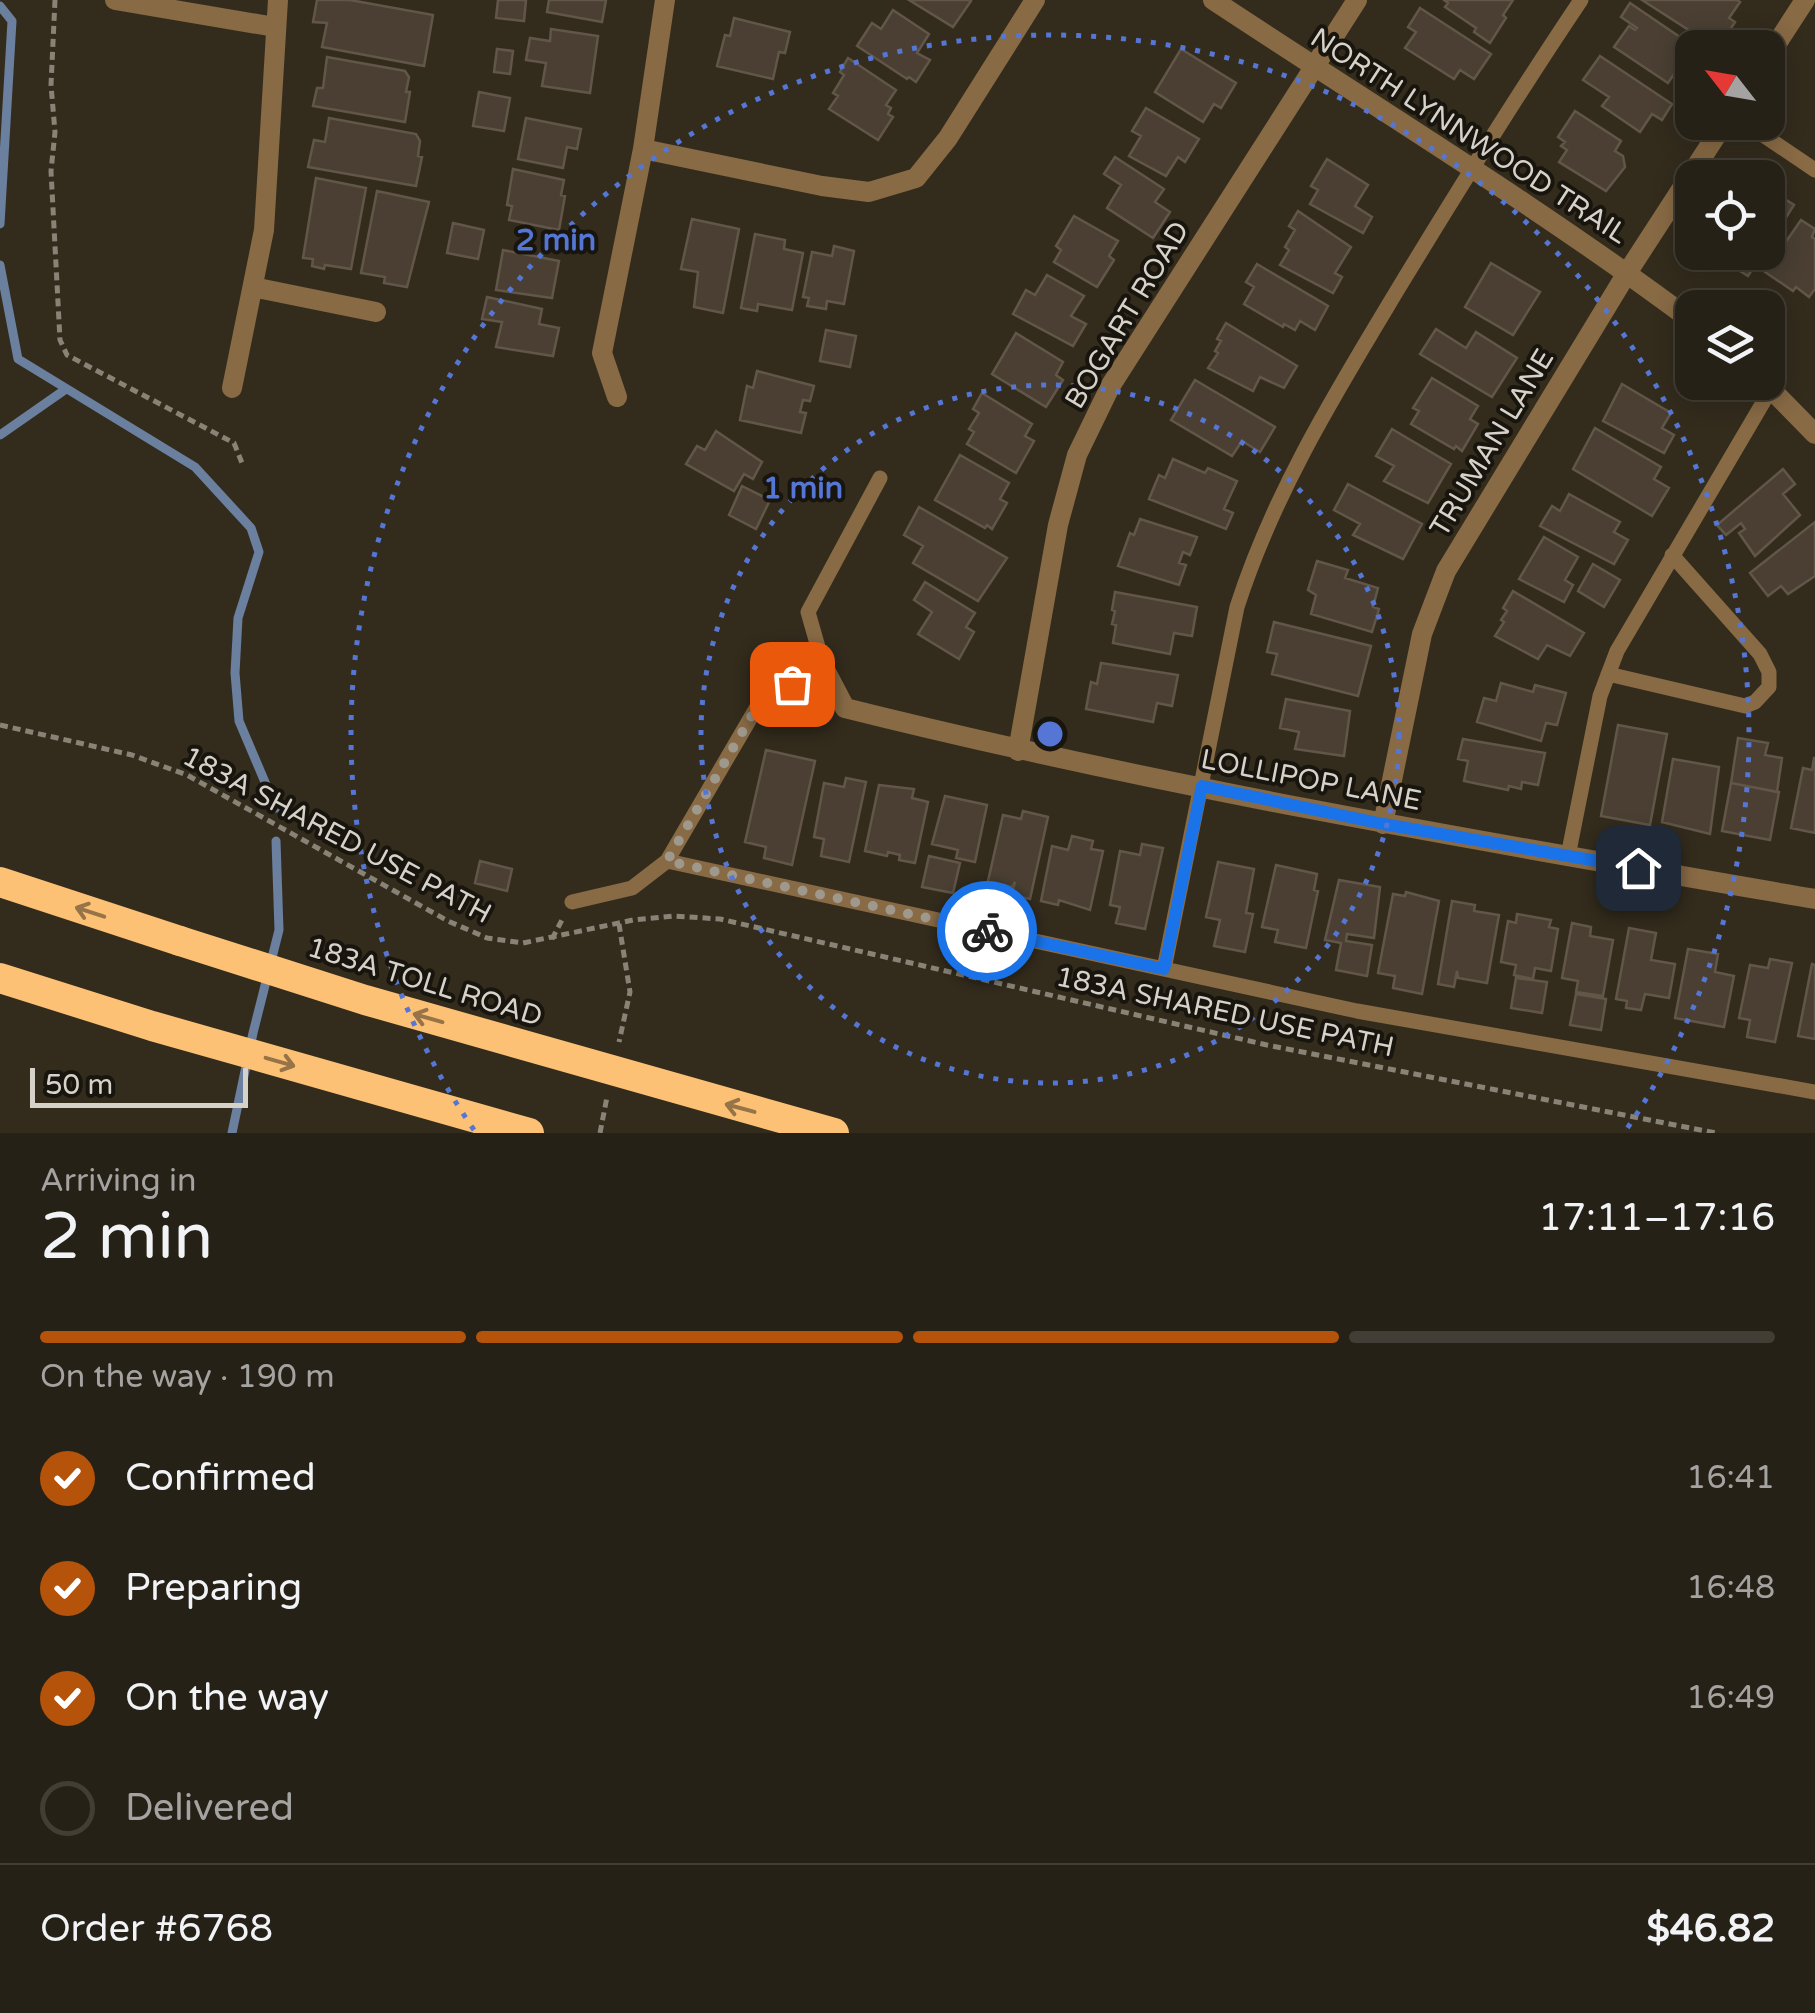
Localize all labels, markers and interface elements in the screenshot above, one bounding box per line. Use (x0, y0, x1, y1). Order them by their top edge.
street label: NORTH LYNNWOOD TRAIL (1304, 21, 1634, 251)
north arrow (1675, 30, 1785, 140)
map controls (1675, 30, 1785, 400)
button: locate (1675, 160, 1785, 270)
street label: BOGART ROAD (1058, 215, 1196, 415)
text: 2 min (516, 222, 596, 259)
button: layers (1675, 290, 1785, 400)
street label: TRUMAN LANE (1423, 343, 1561, 543)
text: 1 min (763, 470, 843, 507)
pin (750, 642, 835, 727)
icon: bag (765, 657, 820, 712)
centre of rings (1032, 716, 1068, 752)
street label: 183A SHARED USE PATH (177, 739, 497, 931)
street label: LOLLIPOP LANE (1198, 742, 1424, 818)
pin (1596, 826, 1681, 911)
icon: home (1611, 841, 1666, 896)
courier (937, 881, 1037, 981)
one-way arrow (75, 901, 106, 919)
icon: bike (960, 904, 1015, 959)
street label: 183A TOLL ROAD (303, 930, 547, 1034)
street label: 183A SHARED USE PATH (1053, 960, 1397, 1064)
one-way arrow (413, 1008, 444, 1026)
one-way arrow (263, 1054, 295, 1072)
scale bar (30, 1063, 248, 1108)
text: 50 m (45, 1068, 113, 1102)
one-way arrow (725, 1098, 756, 1117)
text: Arriving in (40, 1162, 197, 1200)
text: 17:11–17:16 (1538, 1195, 1775, 1241)
text: 2 min (40, 1198, 213, 1277)
text: On the way · 190 m (40, 1358, 335, 1396)
icon: check (40, 1451, 95, 1506)
text: Confirmed (125, 1455, 316, 1501)
text: 16:41 (1686, 1459, 1775, 1497)
icon: check (40, 1561, 95, 1616)
text: Preparing (125, 1565, 302, 1611)
text: 16:48 (1686, 1569, 1775, 1607)
icon: check (40, 1671, 95, 1726)
text: On the way (125, 1675, 329, 1721)
text: 16:49 (1686, 1679, 1775, 1717)
text: Delivered (125, 1785, 294, 1831)
text: Order #6768 (40, 1906, 273, 1952)
text: $46.82 (1646, 1906, 1775, 1952)

